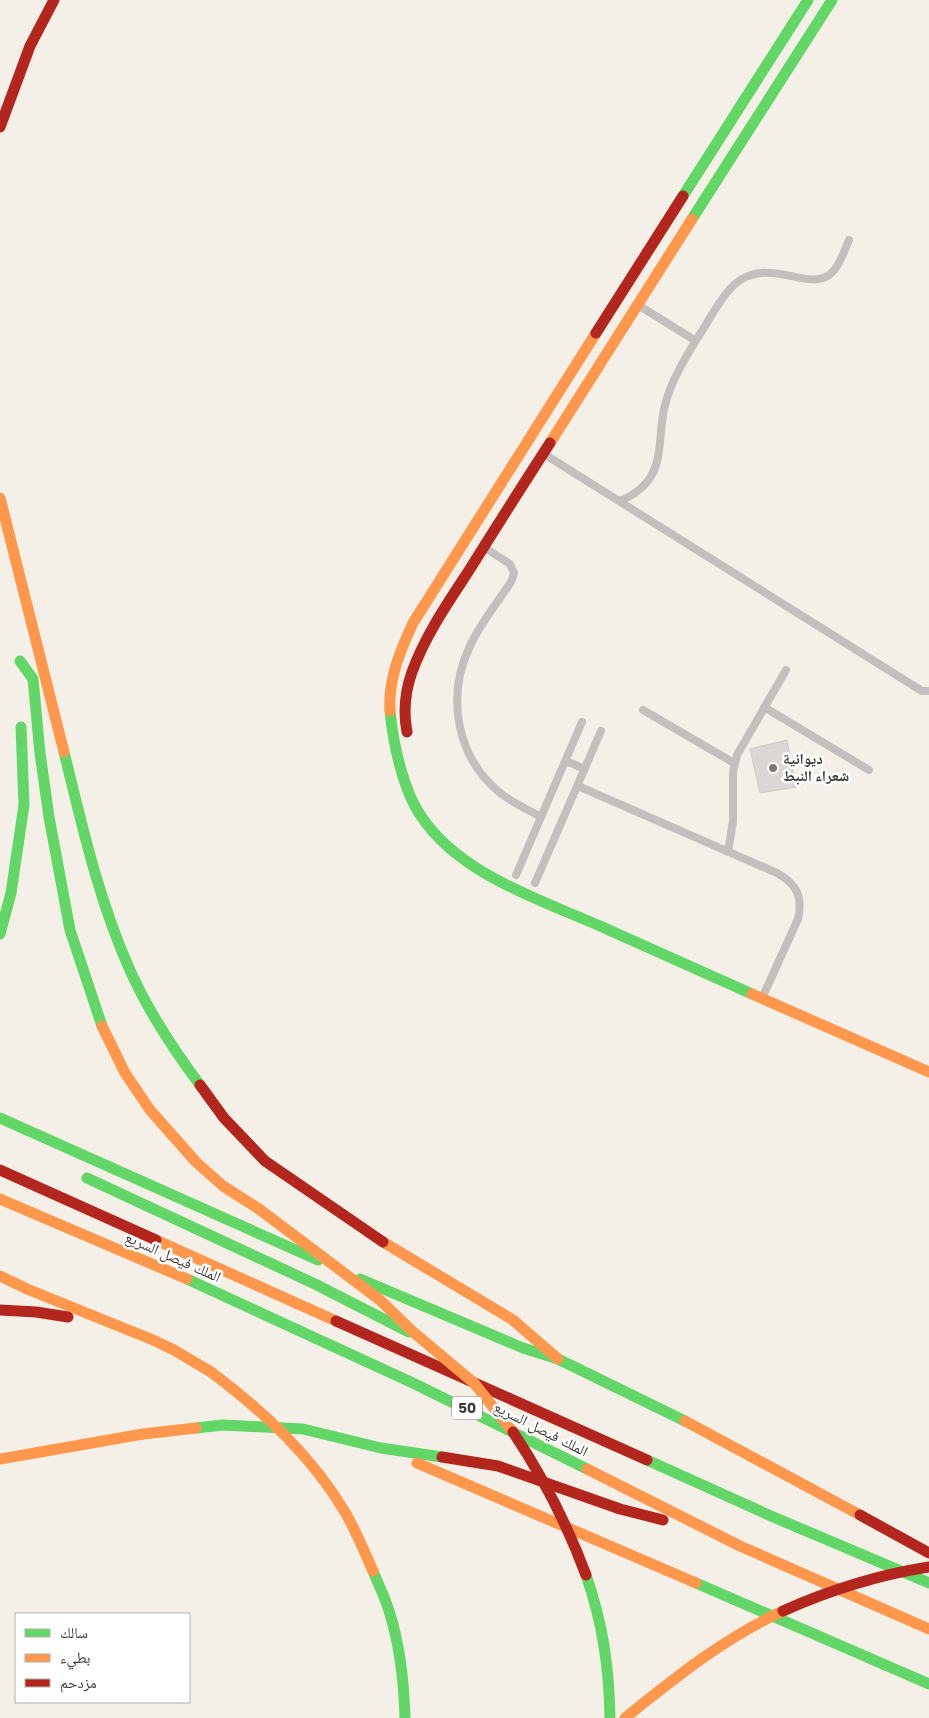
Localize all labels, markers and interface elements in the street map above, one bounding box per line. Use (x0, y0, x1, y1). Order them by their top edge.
place label: ديوانية شعراء النبط (783, 748, 849, 786)
marker: ديوانية شعراء النبط (767, 762, 779, 774)
street label: الملك فيصل السريع (122, 1226, 225, 1287)
road number: 50 (452, 1396, 482, 1420)
street label: الملك فيصل السريع (491, 1396, 592, 1461)
legend (15, 1613, 190, 1703)
text: سالك (60, 1622, 88, 1643)
text: بطيء (60, 1647, 90, 1670)
text: مزدحم (60, 1672, 97, 1693)

